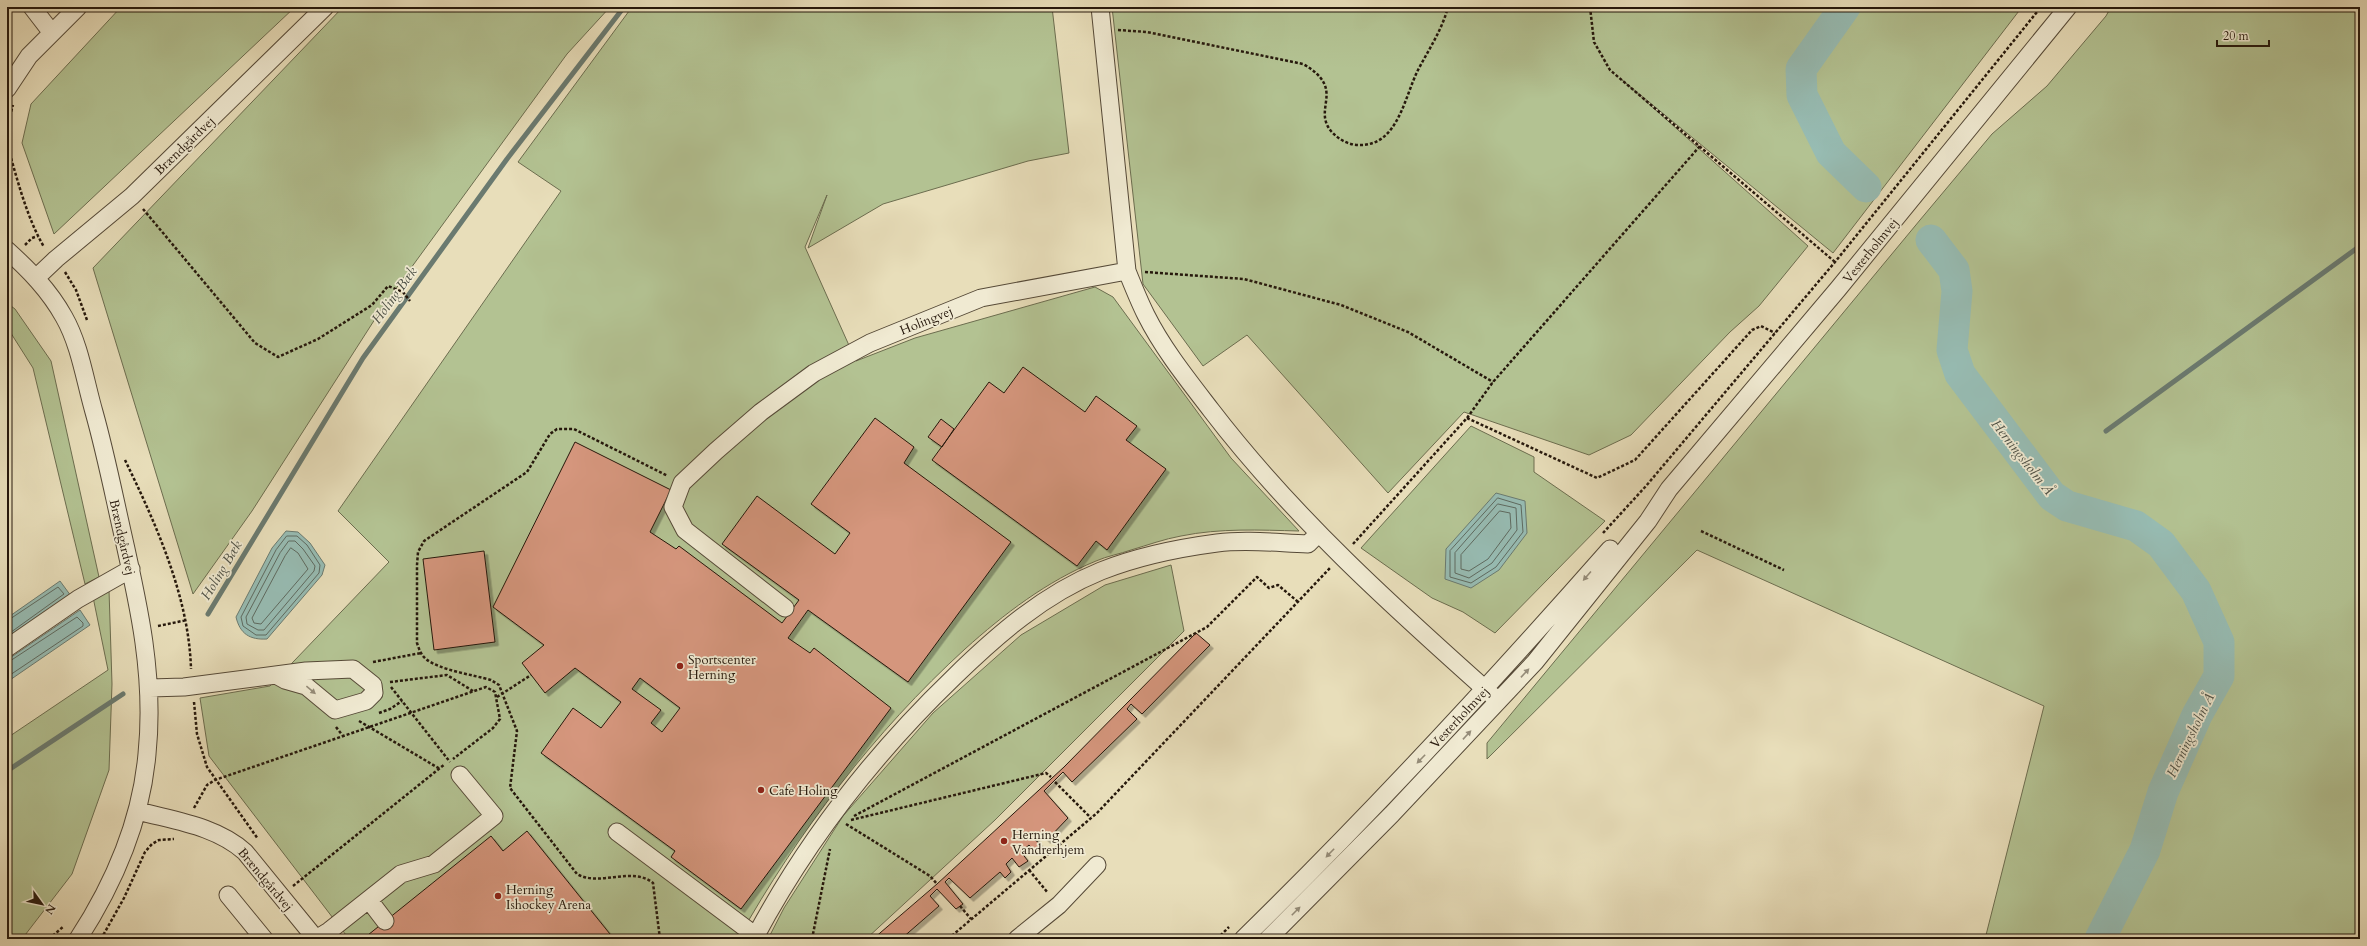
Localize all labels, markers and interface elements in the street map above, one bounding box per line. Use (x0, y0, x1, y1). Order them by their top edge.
scale bar (2217, 22, 2269, 48)
text: 20 m (2223, 28, 2250, 44)
street label: Brændgårdvej (151, 112, 219, 179)
street label: Vesterholmvej (1839, 214, 1903, 287)
water label: Holing Bæk (367, 263, 422, 328)
street label: Holingvej (897, 302, 956, 340)
water label: Herningsholm Å (1987, 415, 2059, 500)
street label: Brændgårdvej (105, 498, 139, 577)
water label: Holing Bæk (196, 537, 247, 604)
one-way arrow (1582, 570, 1591, 581)
place label: Sportscenter Herning (688, 651, 756, 684)
marker: Sportscenter Herning (675, 661, 685, 671)
one-way arrow (1520, 668, 1530, 678)
street label: Vesterholmvej (1426, 683, 1493, 753)
one-way arrow (305, 686, 316, 695)
water label: Herningsholm Å (2162, 690, 2219, 781)
one-way arrow (1462, 730, 1471, 739)
one-way arrow (1416, 754, 1426, 764)
place label: Cafe Holing (769, 782, 838, 800)
marker: Cafe Holing (756, 785, 766, 795)
place label: Herning Vandrerhjem (1012, 826, 1085, 859)
marker: Herning Vandrerhjem (999, 836, 1009, 846)
street label: Brændgårdvej (233, 844, 297, 915)
one-way arrow (1325, 848, 1335, 858)
place label: Herning Ishockey Arena (506, 881, 591, 914)
north arrow (22, 884, 62, 924)
marker: Herning Ishockey Arena (493, 891, 503, 901)
text: N (41, 901, 59, 918)
one-way arrow (1291, 906, 1301, 916)

